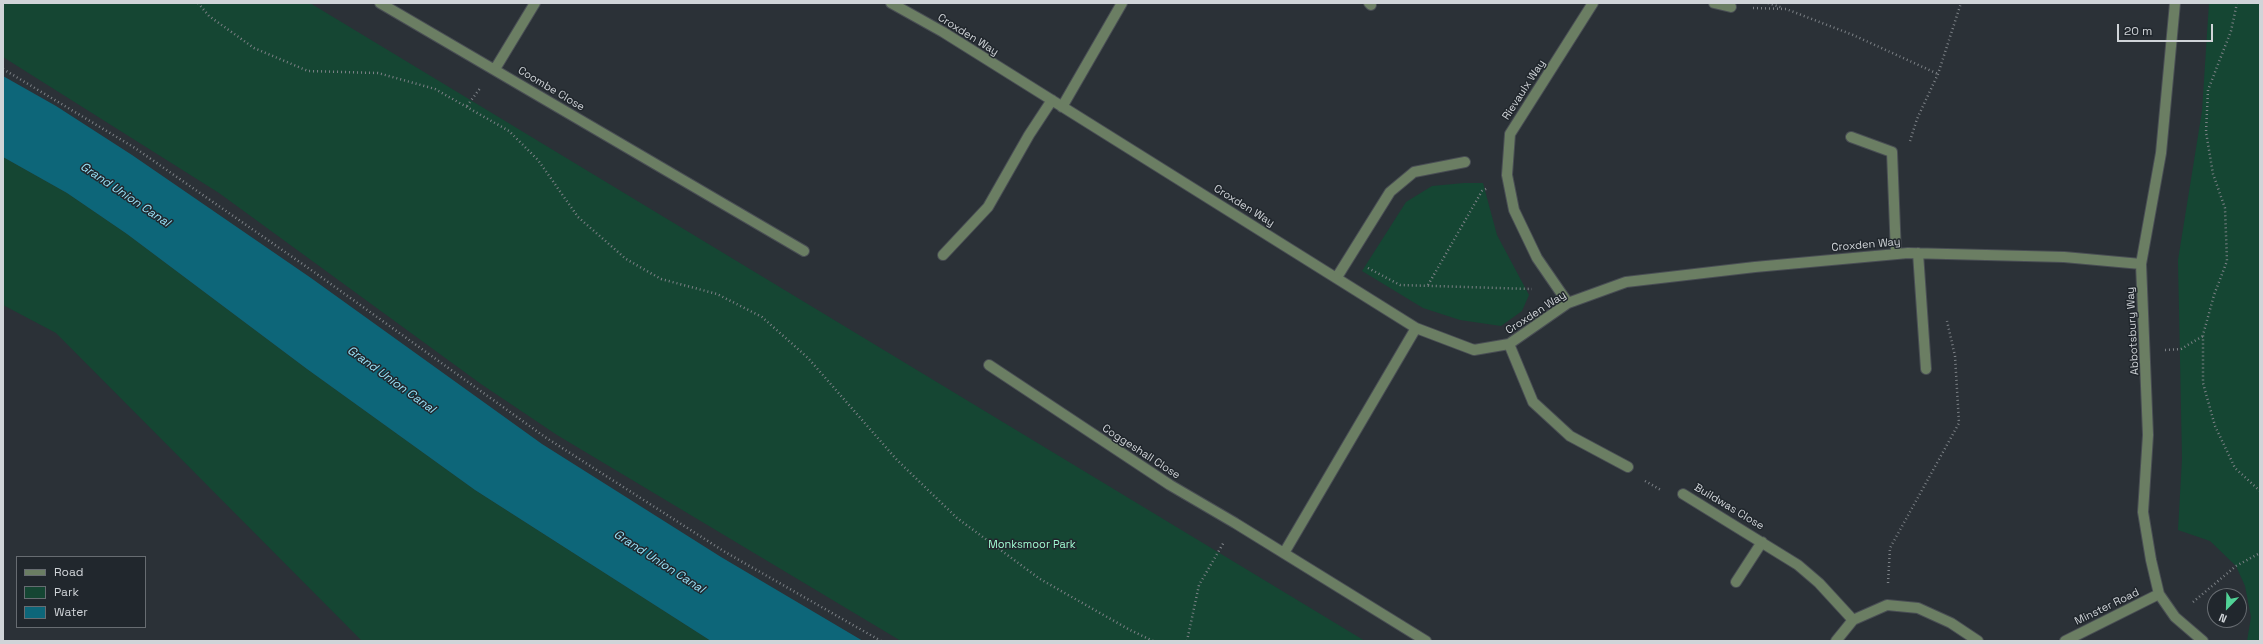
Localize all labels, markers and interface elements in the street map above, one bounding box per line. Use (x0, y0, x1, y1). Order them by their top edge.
street label: Croxden Way (935, 11, 1001, 59)
scale bar (2119, 16, 2215, 42)
text: 20 m (2124, 23, 2152, 39)
street label: Rievaulx Way (1500, 57, 1548, 123)
street label: Coombe Close (515, 64, 587, 114)
water label: Grand Union Canal (77, 160, 173, 230)
street label: Croxden Way (1211, 182, 1277, 230)
street label: Croxden Way (1831, 235, 1901, 255)
street label: Abbotsbury Way (2124, 286, 2142, 376)
street label: Croxden Way (1503, 289, 1569, 337)
water label: Grand Union Canal (344, 343, 438, 417)
street label: Coggeshall Close (1099, 422, 1183, 482)
street label: Buildwas Close (1692, 481, 1766, 533)
water label: Grand Union Canal (611, 527, 707, 597)
park label: Monksmoor Park (988, 538, 1076, 552)
legend (16, 556, 146, 628)
text: Road (54, 564, 83, 580)
text: Park (54, 584, 79, 600)
street label: Minster Road (2073, 586, 2141, 628)
north arrow (2207, 588, 2247, 628)
text: Water (54, 604, 88, 620)
text: N (2217, 610, 2229, 626)

